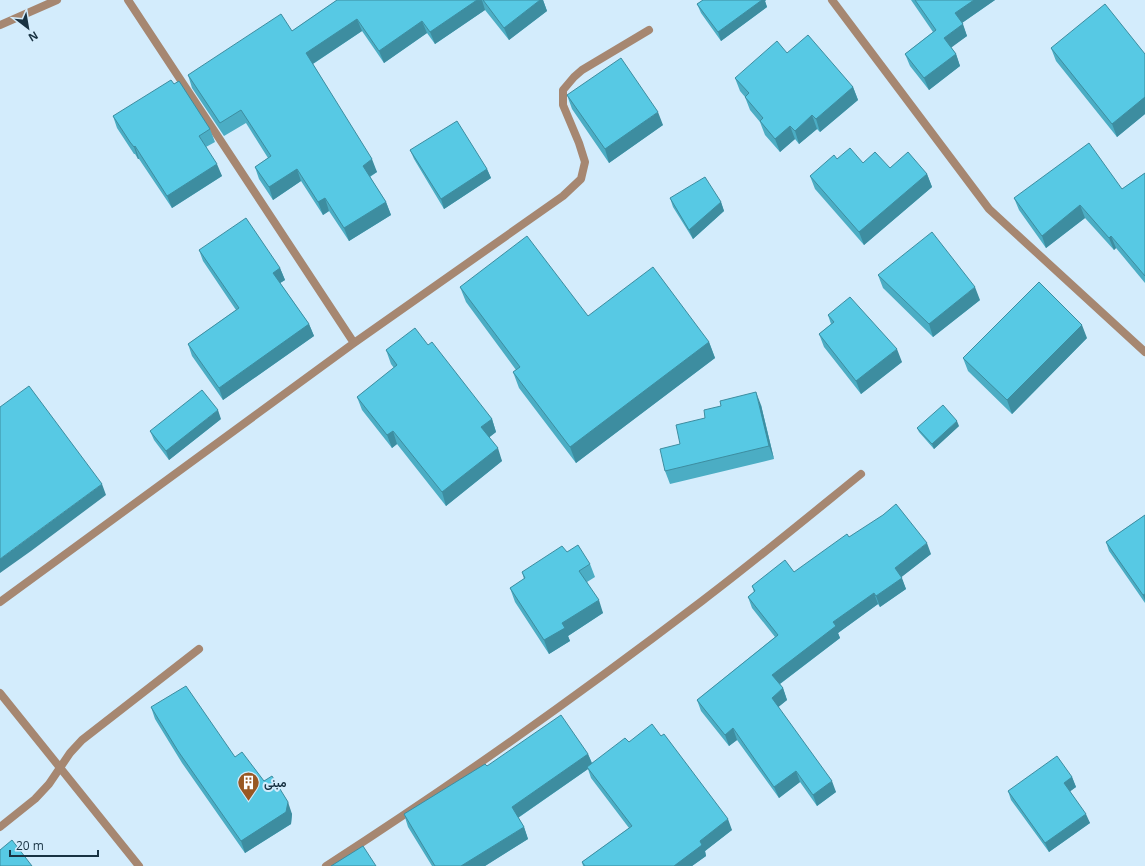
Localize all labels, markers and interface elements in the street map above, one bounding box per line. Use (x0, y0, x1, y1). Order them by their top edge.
north arrow (8, 8, 48, 48)
text: N (26, 28, 41, 46)
building icon: مبنى (235, 770, 261, 803)
place label: مبنى (264, 774, 287, 791)
scale bar (10, 832, 98, 858)
text: 20 m (16, 837, 44, 854)

